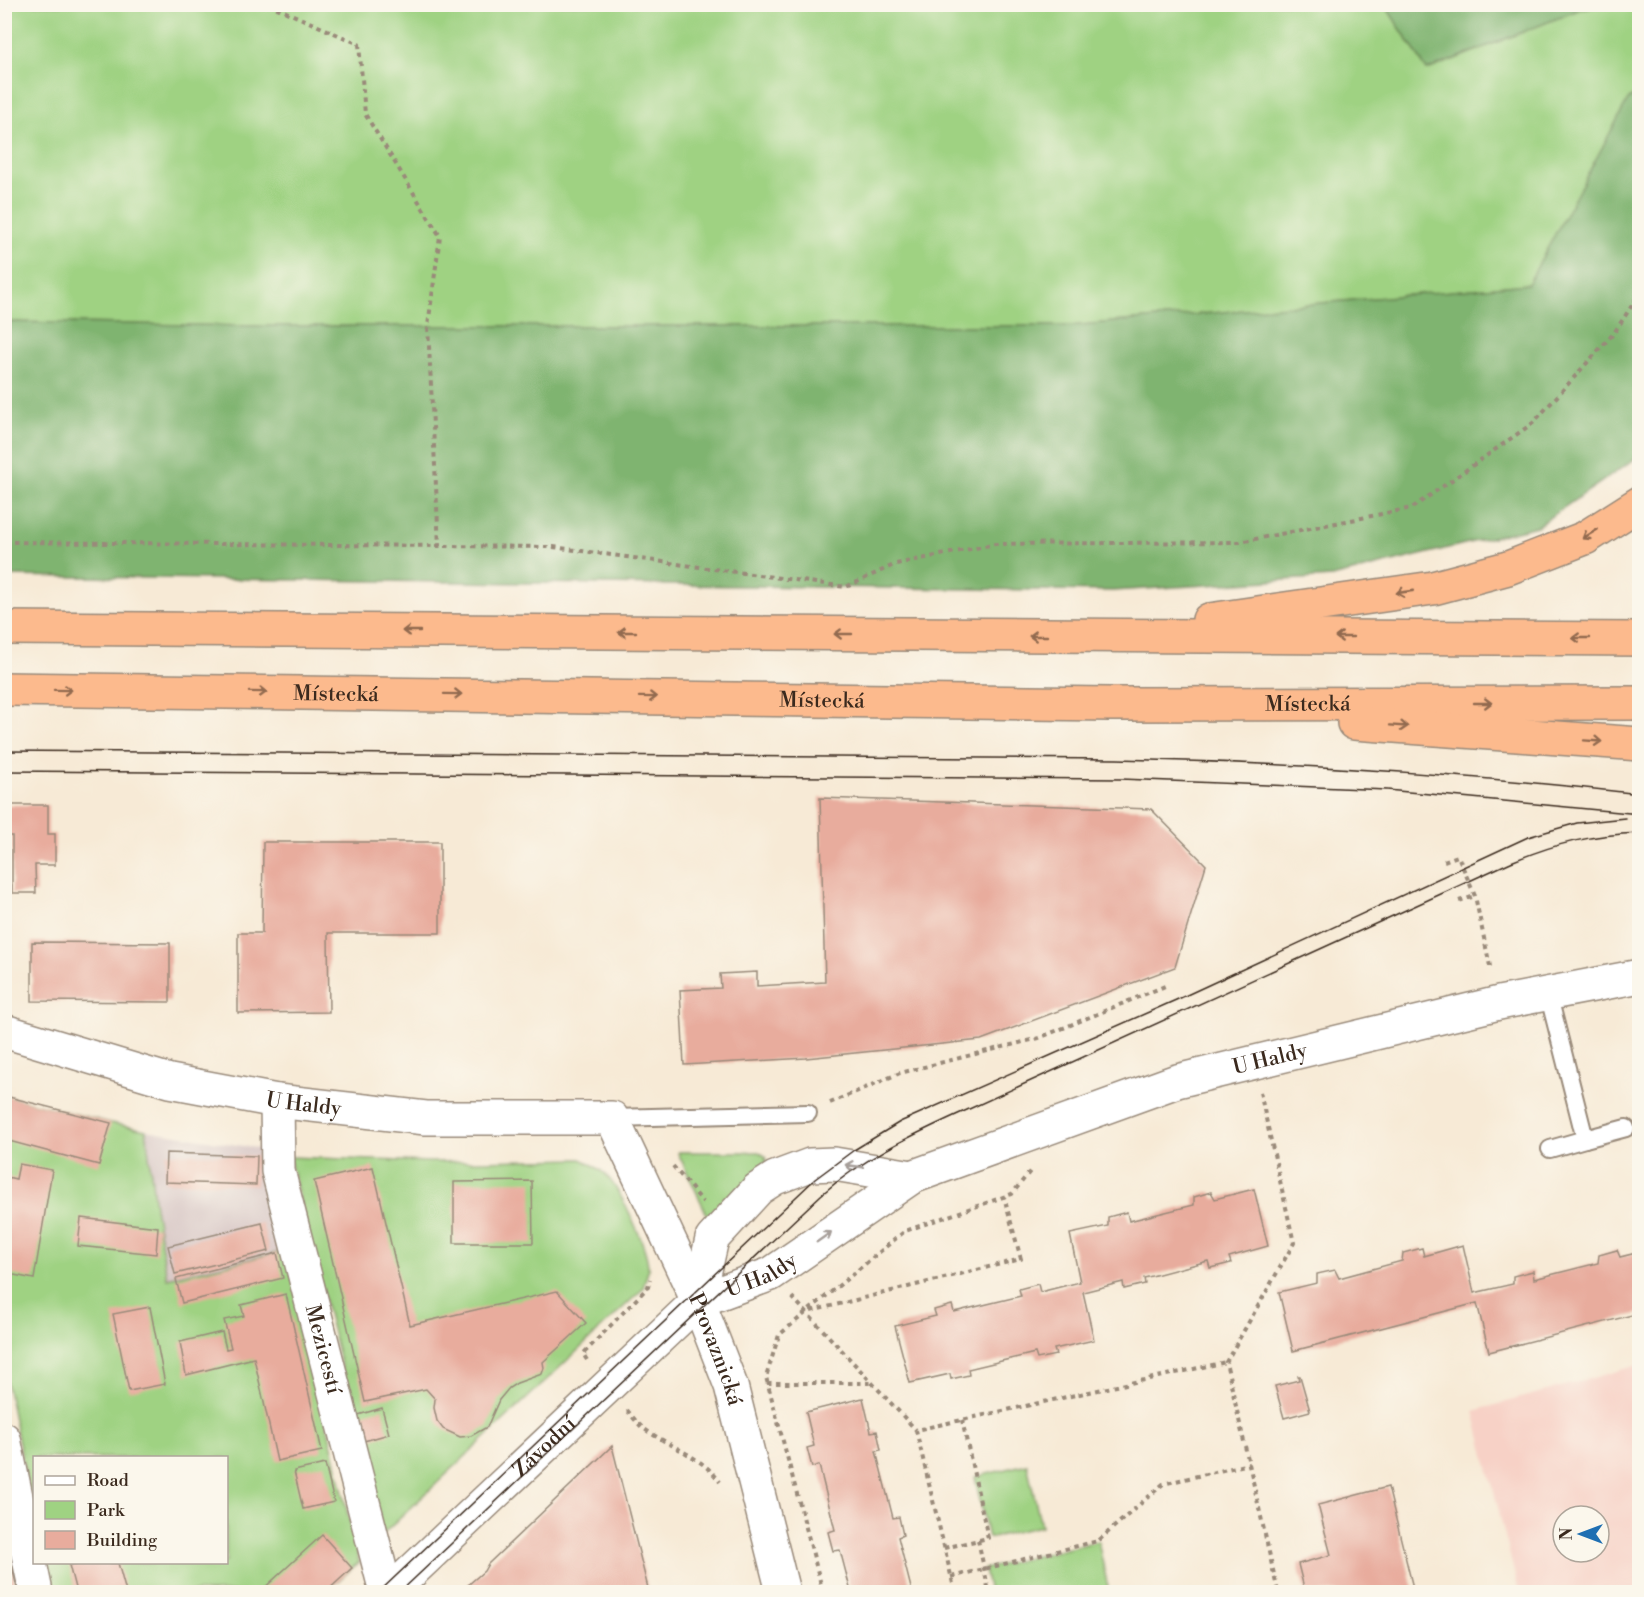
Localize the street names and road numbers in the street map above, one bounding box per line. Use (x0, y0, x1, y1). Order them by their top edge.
street label: Místecká (293, 681, 379, 708)
street label: Místecká (779, 688, 865, 715)
street label: Místecká (1265, 692, 1351, 718)
street label: U Haldy (1230, 1038, 1311, 1081)
street label: U Haldy (263, 1087, 343, 1122)
street label: U Haldy (722, 1248, 803, 1304)
street label: Provaznická (682, 1289, 747, 1409)
street label: Mezicestí (299, 1302, 347, 1398)
street label: Závodní (508, 1410, 583, 1483)

